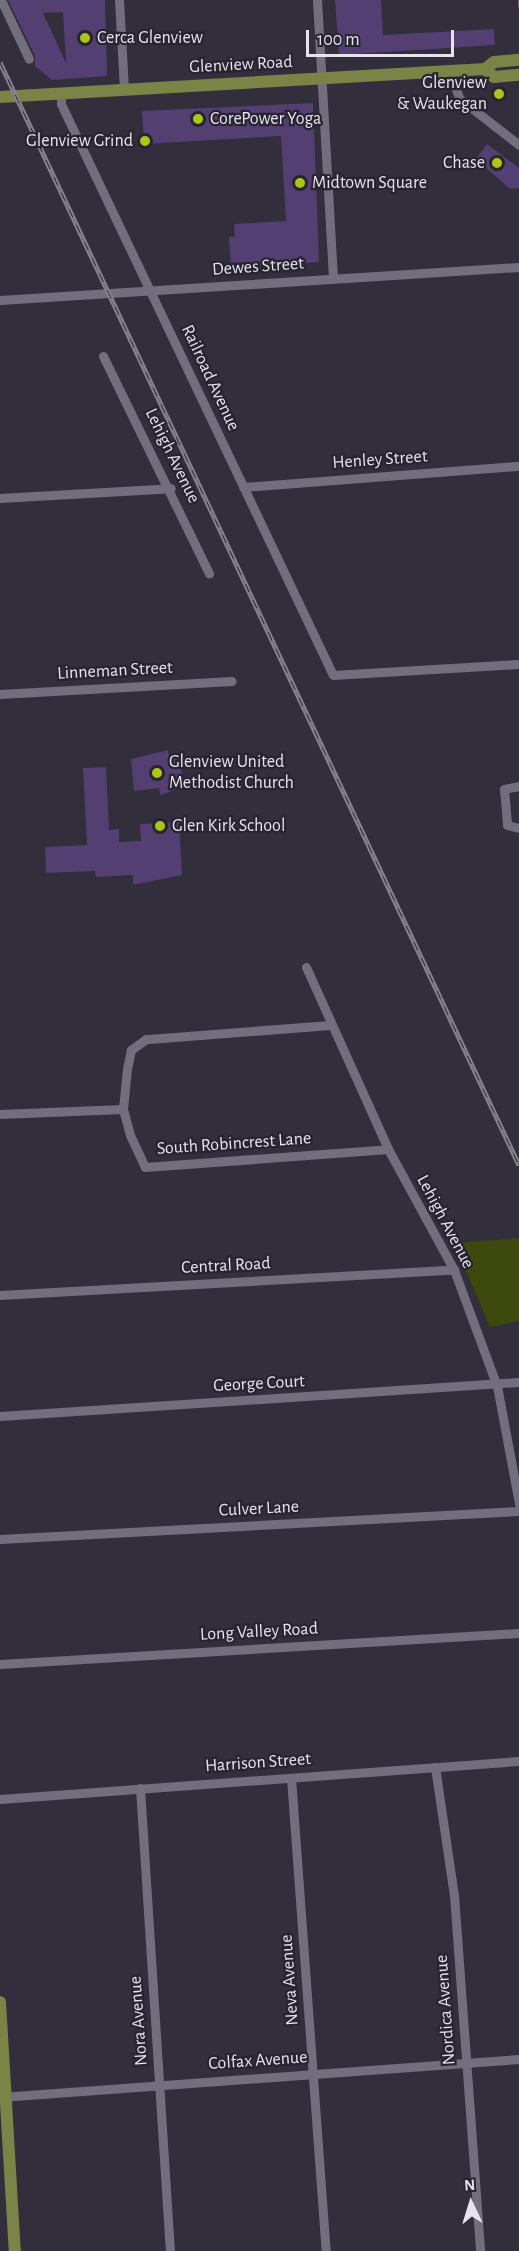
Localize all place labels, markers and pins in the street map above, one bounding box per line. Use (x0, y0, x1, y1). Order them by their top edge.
place label: Cerca Glenview (97, 27, 203, 49)
marker: Cerca Glenview (78, 31, 92, 45)
place label: Glenview & Waukegan (397, 73, 487, 116)
marker: Glenview & Waukegan (492, 87, 506, 101)
place label: CorePower Yoga (210, 108, 321, 130)
marker: CorePower Yoga (191, 112, 205, 126)
place label: Glenview Grind (26, 130, 133, 152)
marker: Glenview Grind (138, 134, 152, 148)
place label: Chase (443, 152, 485, 174)
marker: Chase (490, 156, 504, 170)
place label: Midtown Square (312, 172, 427, 194)
marker: Midtown Square (293, 176, 307, 190)
place label: Glenview United Methodist Church (169, 752, 294, 795)
marker: Glenview United Methodist Church (150, 766, 164, 780)
place label: Glen Kirk School (172, 815, 285, 837)
marker: Glen Kirk School (153, 819, 167, 833)

